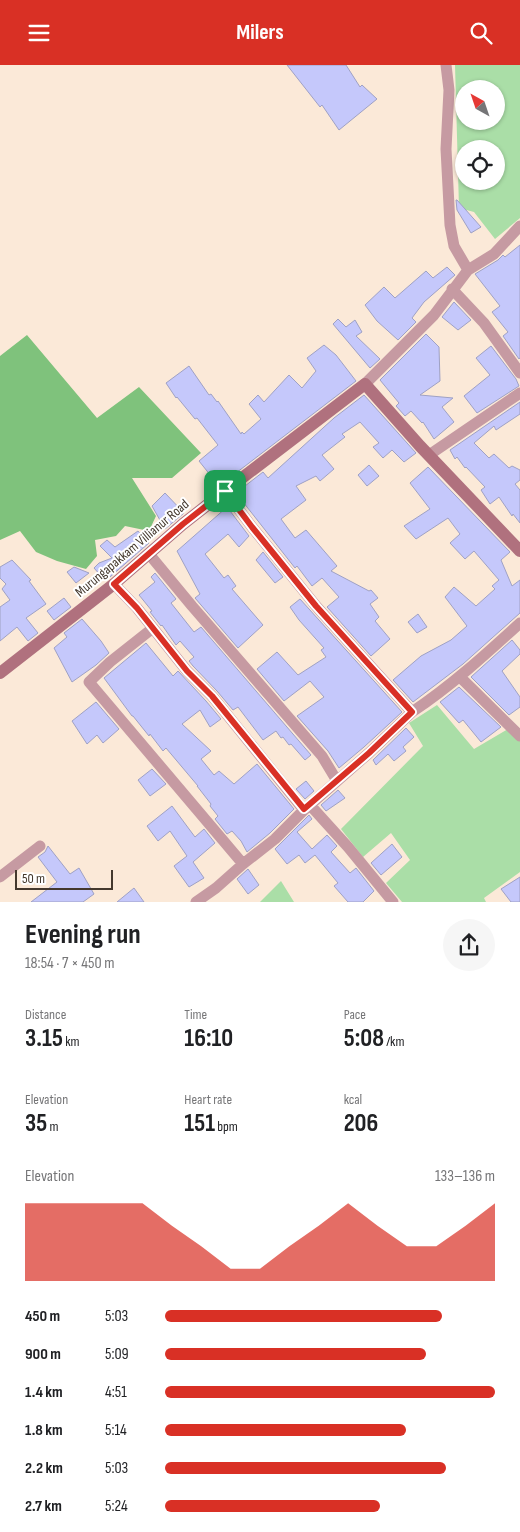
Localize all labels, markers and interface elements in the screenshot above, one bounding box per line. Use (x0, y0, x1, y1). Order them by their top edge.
icon: menu (25, 19, 53, 47)
text: Milers (236, 19, 284, 46)
icon: search (467, 19, 495, 47)
north arrow (455, 80, 505, 130)
map controls (455, 80, 505, 190)
button: locate (455, 140, 505, 190)
pin (204, 470, 246, 512)
icon: arrive (211, 477, 239, 505)
street label: Murungapakkam Villianur Road (72, 495, 192, 601)
scale bar (15, 867, 112, 890)
text: 50 m (22, 870, 45, 887)
text: Evening run (25, 918, 141, 951)
button: share (443, 919, 495, 971)
text: 18:54 · 7 × 450 m (25, 954, 114, 973)
text: Distance (25, 1006, 66, 1023)
text: Time (184, 1006, 207, 1023)
text: Pace (344, 1006, 366, 1023)
text: 3.15 (25, 1023, 63, 1054)
text: 16:10 (184, 1023, 233, 1054)
text: 5:08 (344, 1023, 384, 1054)
text: km (63, 1033, 79, 1050)
text: /km (384, 1033, 404, 1050)
text: Elevation (25, 1091, 68, 1108)
text: Heart rate (184, 1091, 232, 1108)
text: kcal (344, 1091, 362, 1108)
text: 35 (25, 1108, 47, 1139)
text: 151 (184, 1108, 215, 1139)
text: 206 (344, 1108, 378, 1139)
text: m (47, 1118, 58, 1135)
text: bpm (215, 1118, 238, 1135)
text: Elevation (25, 1167, 74, 1186)
text: 133–136 m (435, 1167, 495, 1186)
text: 450 m (25, 1307, 60, 1326)
text: 5:03 (105, 1307, 128, 1326)
text: 900 m (25, 1345, 61, 1364)
text: 5:09 (105, 1345, 129, 1364)
text: 1.4 km (25, 1383, 63, 1402)
text: 4:51 (105, 1383, 127, 1402)
text: 1.8 km (25, 1421, 63, 1440)
text: 5:14 (105, 1421, 127, 1440)
text: 2.2 km (25, 1459, 63, 1478)
text: 5:03 (105, 1459, 128, 1478)
text: 2.7 km (25, 1497, 62, 1516)
text: 5:24 (105, 1497, 128, 1516)

